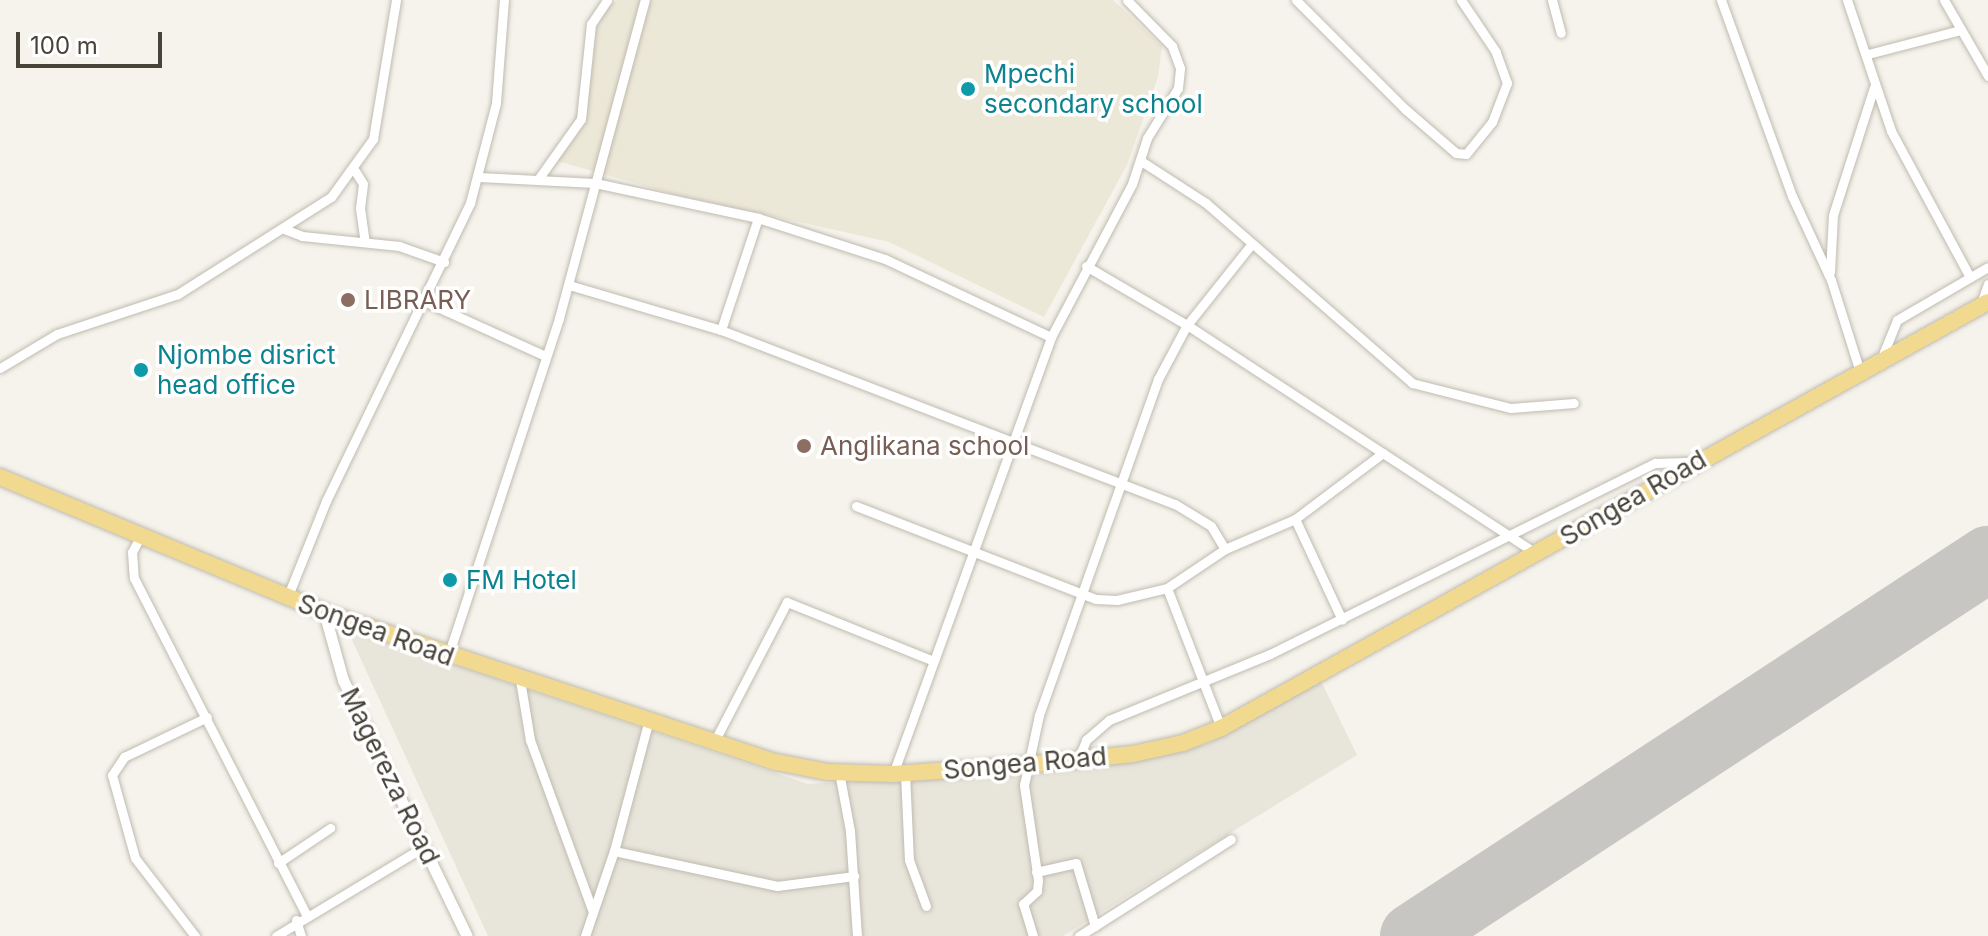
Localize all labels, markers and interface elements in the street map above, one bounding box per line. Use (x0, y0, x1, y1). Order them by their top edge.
scale bar (20, 16, 166, 66)
text: 100 m (30, 31, 98, 60)
place label: Mpechi secondary school (984, 58, 1203, 120)
marker: Mpechi secondary school (959, 80, 977, 98)
place label: LIBRARY (364, 284, 471, 316)
marker: LIBRARY (339, 291, 357, 309)
place label: Njombe disrict head office (157, 339, 335, 400)
marker: Njombe disrict head office (132, 361, 150, 379)
place label: Anglikana school (820, 430, 1029, 462)
marker: Anglikana school (795, 437, 813, 455)
street label: Songea Road (1554, 444, 1712, 552)
place label: FM Hotel (466, 564, 577, 596)
marker: FM Hotel (441, 571, 459, 589)
street label: Songea Road (294, 587, 458, 673)
street label: Magereza Road (334, 683, 446, 869)
street label: Songea Road (942, 740, 1108, 786)

